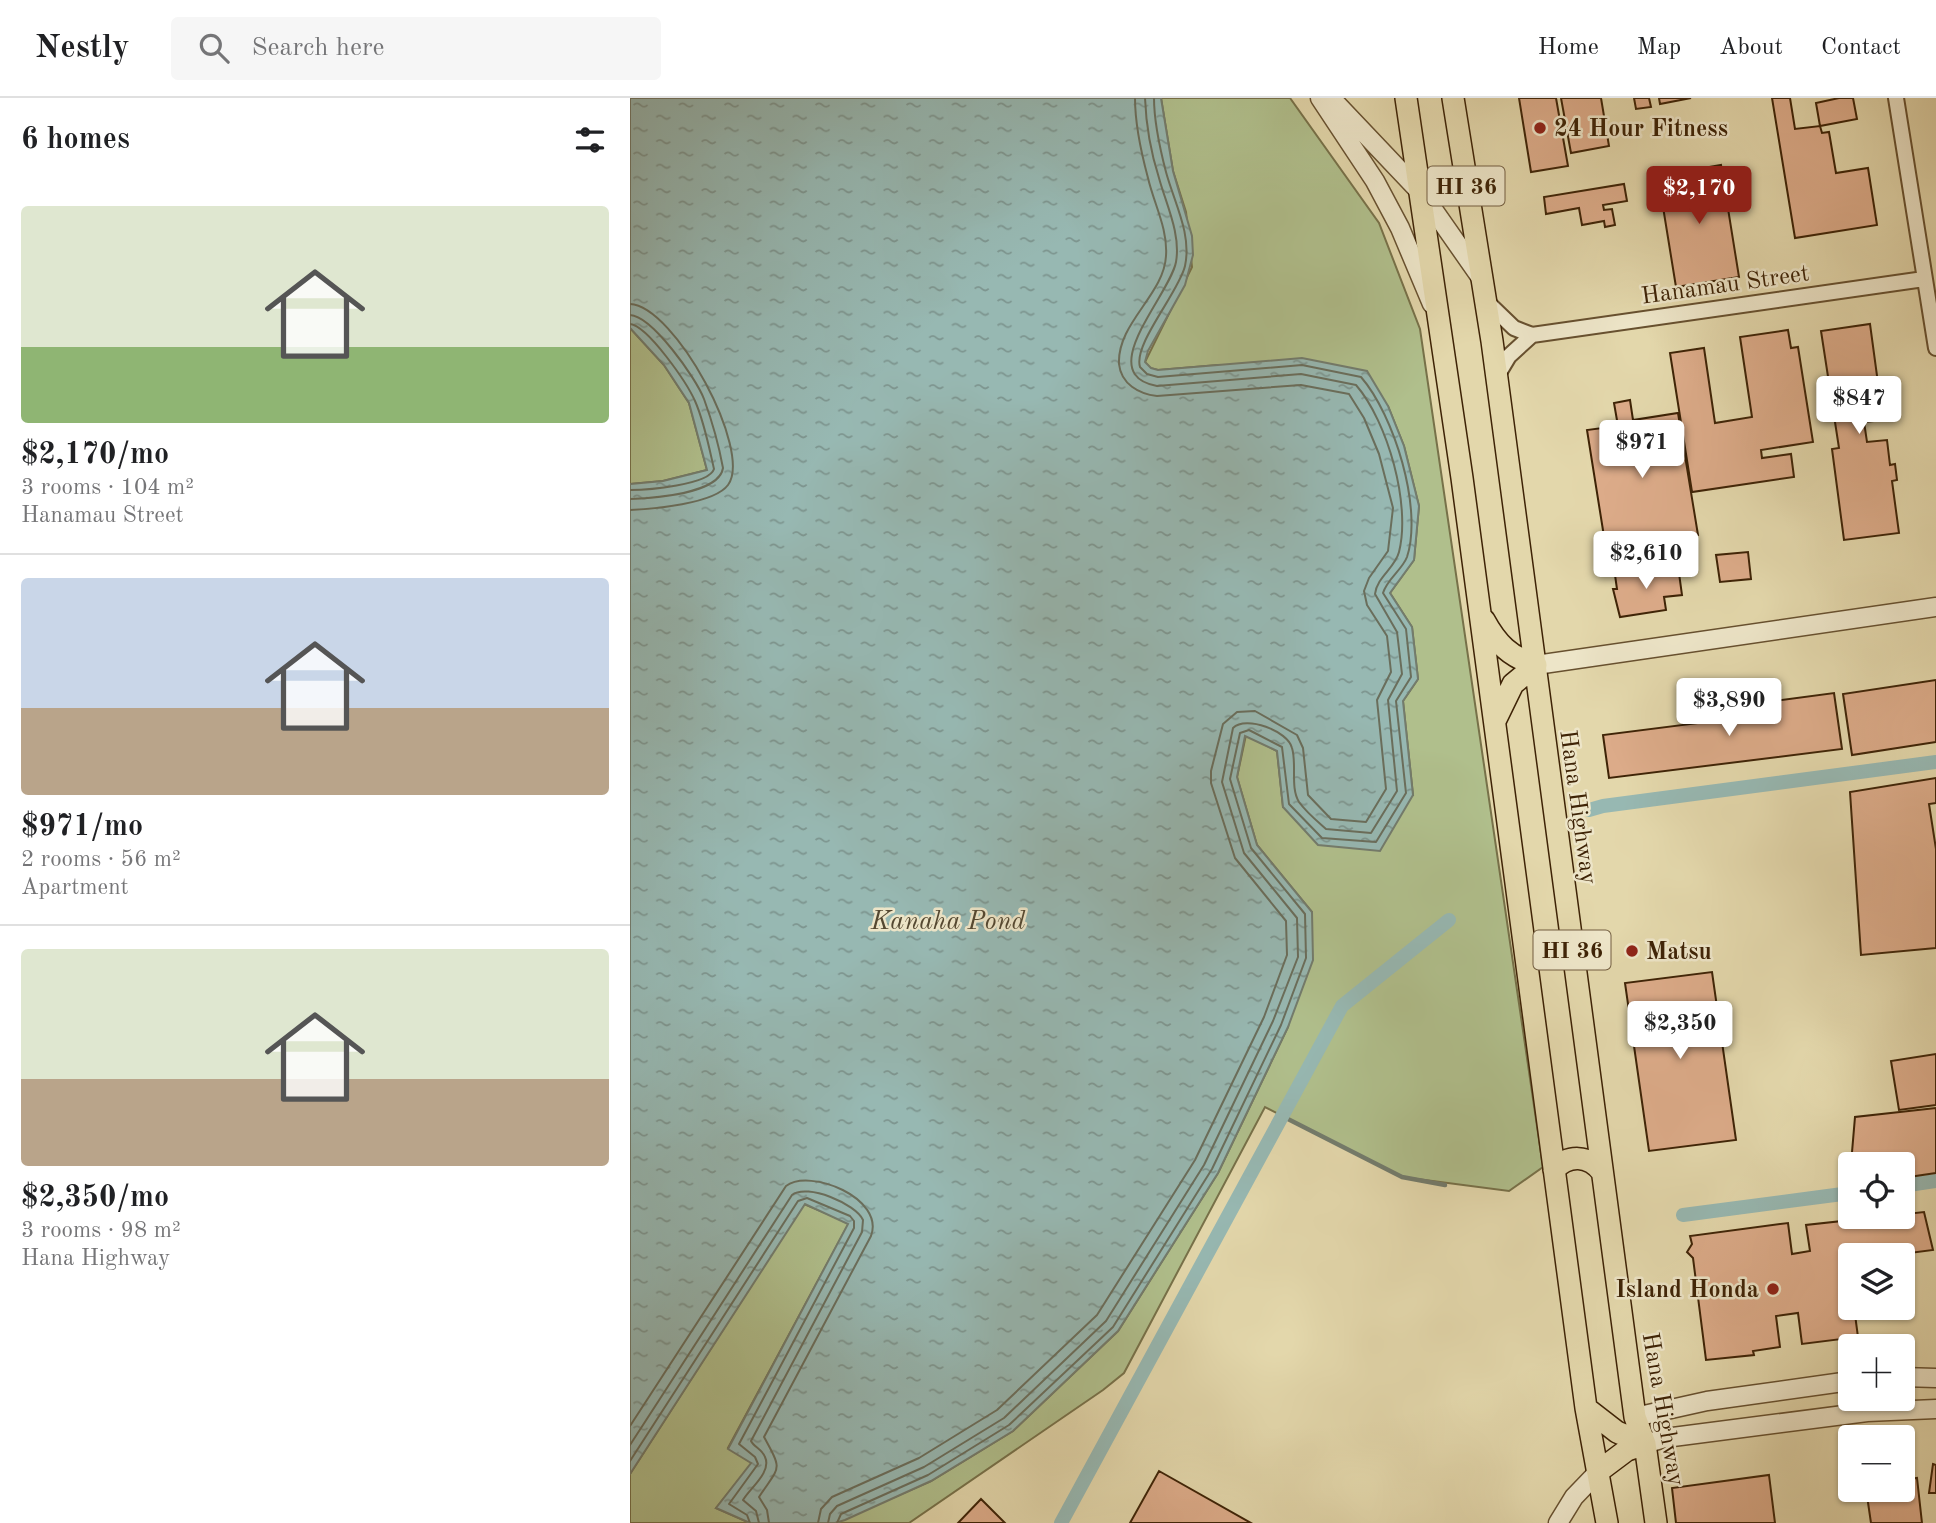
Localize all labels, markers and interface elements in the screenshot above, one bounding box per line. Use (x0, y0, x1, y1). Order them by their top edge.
search box (171, 17, 661, 80)
icon: search (195, 29, 233, 67)
text: Nestly (35, 32, 129, 65)
text: Search here (251, 35, 385, 61)
text: Home (1538, 36, 1599, 60)
text: Map (1637, 36, 1681, 60)
text: About (1719, 36, 1783, 60)
text: Contact (1821, 36, 1901, 60)
place label: 24 Hour Fitness (1554, 118, 1728, 142)
marker: 24 Hour Fitness (1532, 120, 1548, 136)
icon: filters (571, 121, 609, 159)
text: 6 homes (21, 125, 130, 155)
road number: HI 36 (1428, 166, 1504, 206)
pin: $2,170 (1642, 166, 1756, 226)
text: $2,170 (1662, 177, 1736, 200)
icon: home (252, 251, 378, 377)
street label: Hanamau Street (1640, 262, 1811, 310)
pin: $847 (1818, 376, 1900, 436)
text: $847 (1832, 387, 1886, 410)
pin: $971 (1601, 420, 1683, 480)
text: $971 (1615, 431, 1669, 454)
text: $2,170/mo (21, 440, 169, 470)
text: 3 rooms · 104 m² (21, 476, 194, 499)
text: Hanamau Street (21, 504, 184, 527)
pin: $2,610 (1589, 532, 1703, 591)
text: $2,610 (1609, 542, 1683, 565)
icon: home (252, 623, 378, 749)
pin: $3,890 (1672, 678, 1786, 738)
text: $3,890 (1692, 689, 1766, 712)
street label: Hana Highway (1554, 728, 1600, 886)
text: $971/mo (21, 812, 143, 842)
text: 2 rooms · 56 m² (21, 848, 181, 871)
text: Apartment (21, 876, 129, 899)
water label: Kanaha Pond (870, 909, 1026, 935)
road number: HI 36 (1534, 930, 1611, 970)
place label: Matsu (1646, 941, 1712, 965)
marker: Matsu (1624, 943, 1640, 959)
icon: home (252, 994, 378, 1120)
pin: $2,350 (1623, 1002, 1737, 1061)
text: $2,350 (1643, 1012, 1717, 1035)
map controls (1838, 1152, 1915, 1502)
button: locate (1838, 1152, 1915, 1229)
text: $2,350/mo (21, 1183, 169, 1213)
text: 3 rooms · 98 m² (21, 1219, 181, 1242)
button: layers (1838, 1243, 1915, 1320)
text: Hana Highway (21, 1247, 170, 1270)
place label: Island Honda (1615, 1279, 1759, 1303)
marker: Island Honda (1765, 1281, 1781, 1297)
street label: Hana Highway (1637, 1331, 1687, 1488)
button: + (1838, 1334, 1915, 1411)
button: − (1838, 1425, 1915, 1502)

